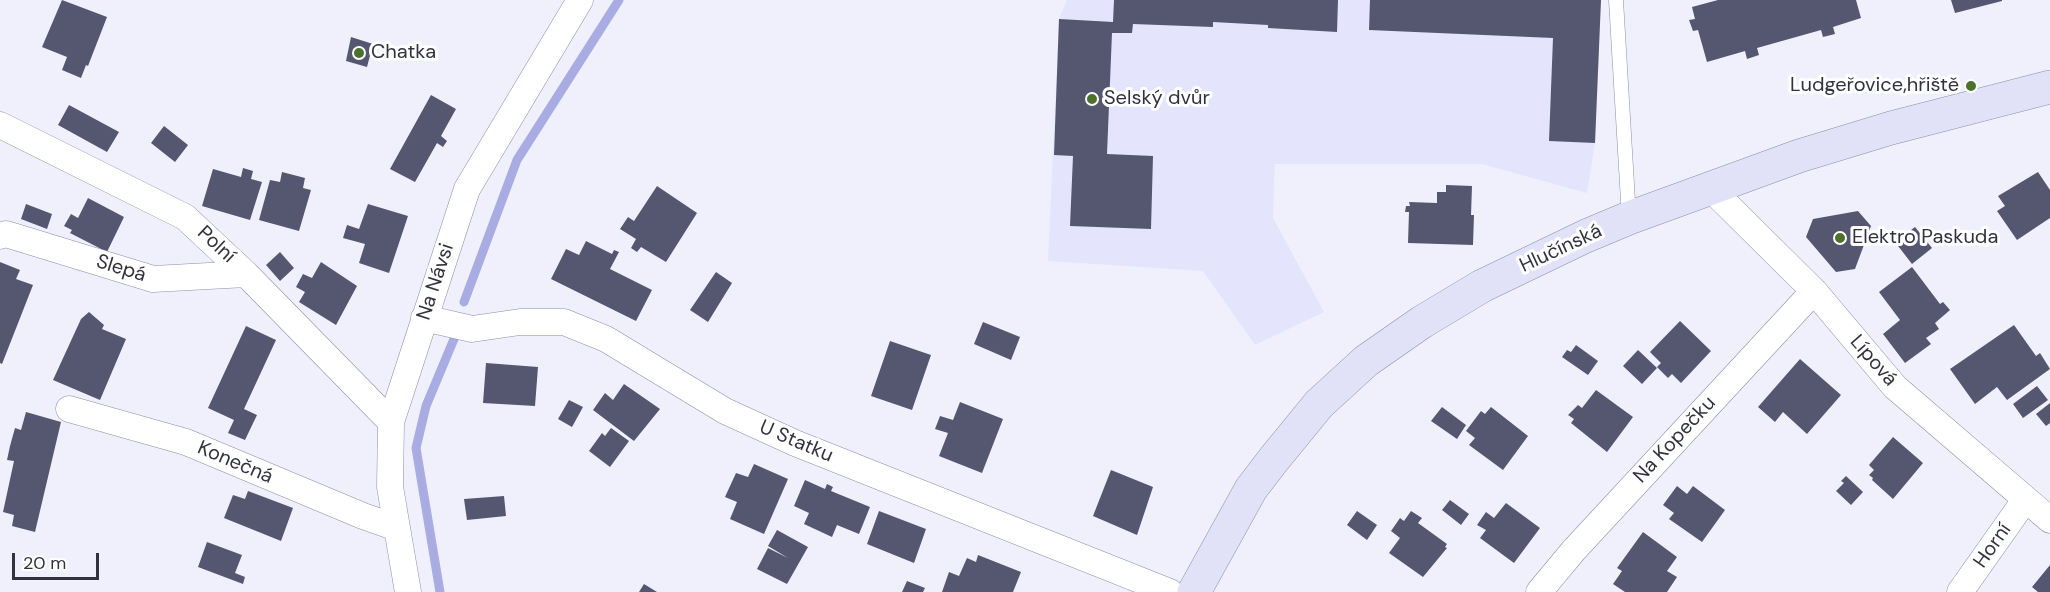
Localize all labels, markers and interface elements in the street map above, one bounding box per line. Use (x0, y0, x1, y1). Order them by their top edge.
place label: Chatka (371, 41, 436, 65)
marker: Chatka (352, 46, 366, 60)
place label: Ludgeřovice,hřiště (1790, 74, 1959, 98)
marker: Ludgeřovice,hřiště (1964, 79, 1978, 93)
place label: Selský dvůr (1104, 87, 1210, 111)
marker: Selský dvůr (1085, 92, 1099, 106)
street label: Hlučínská (1516, 220, 1606, 278)
street label: Polní (192, 221, 240, 269)
place label: Elektro Paskuda (1852, 226, 1998, 250)
marker: Elektro Paskuda (1833, 231, 1847, 245)
street label: Na Návsi (412, 241, 460, 323)
street label: Slepá (93, 250, 149, 288)
street label: Lípová (1844, 331, 1902, 391)
street label: Na Kopečku (1629, 392, 1721, 488)
street label: U Statku (755, 416, 837, 468)
street label: Konečná (194, 436, 276, 490)
street label: Horní (1969, 519, 2017, 573)
scale bar (15, 541, 102, 579)
text: 20 m (23, 551, 66, 575)

